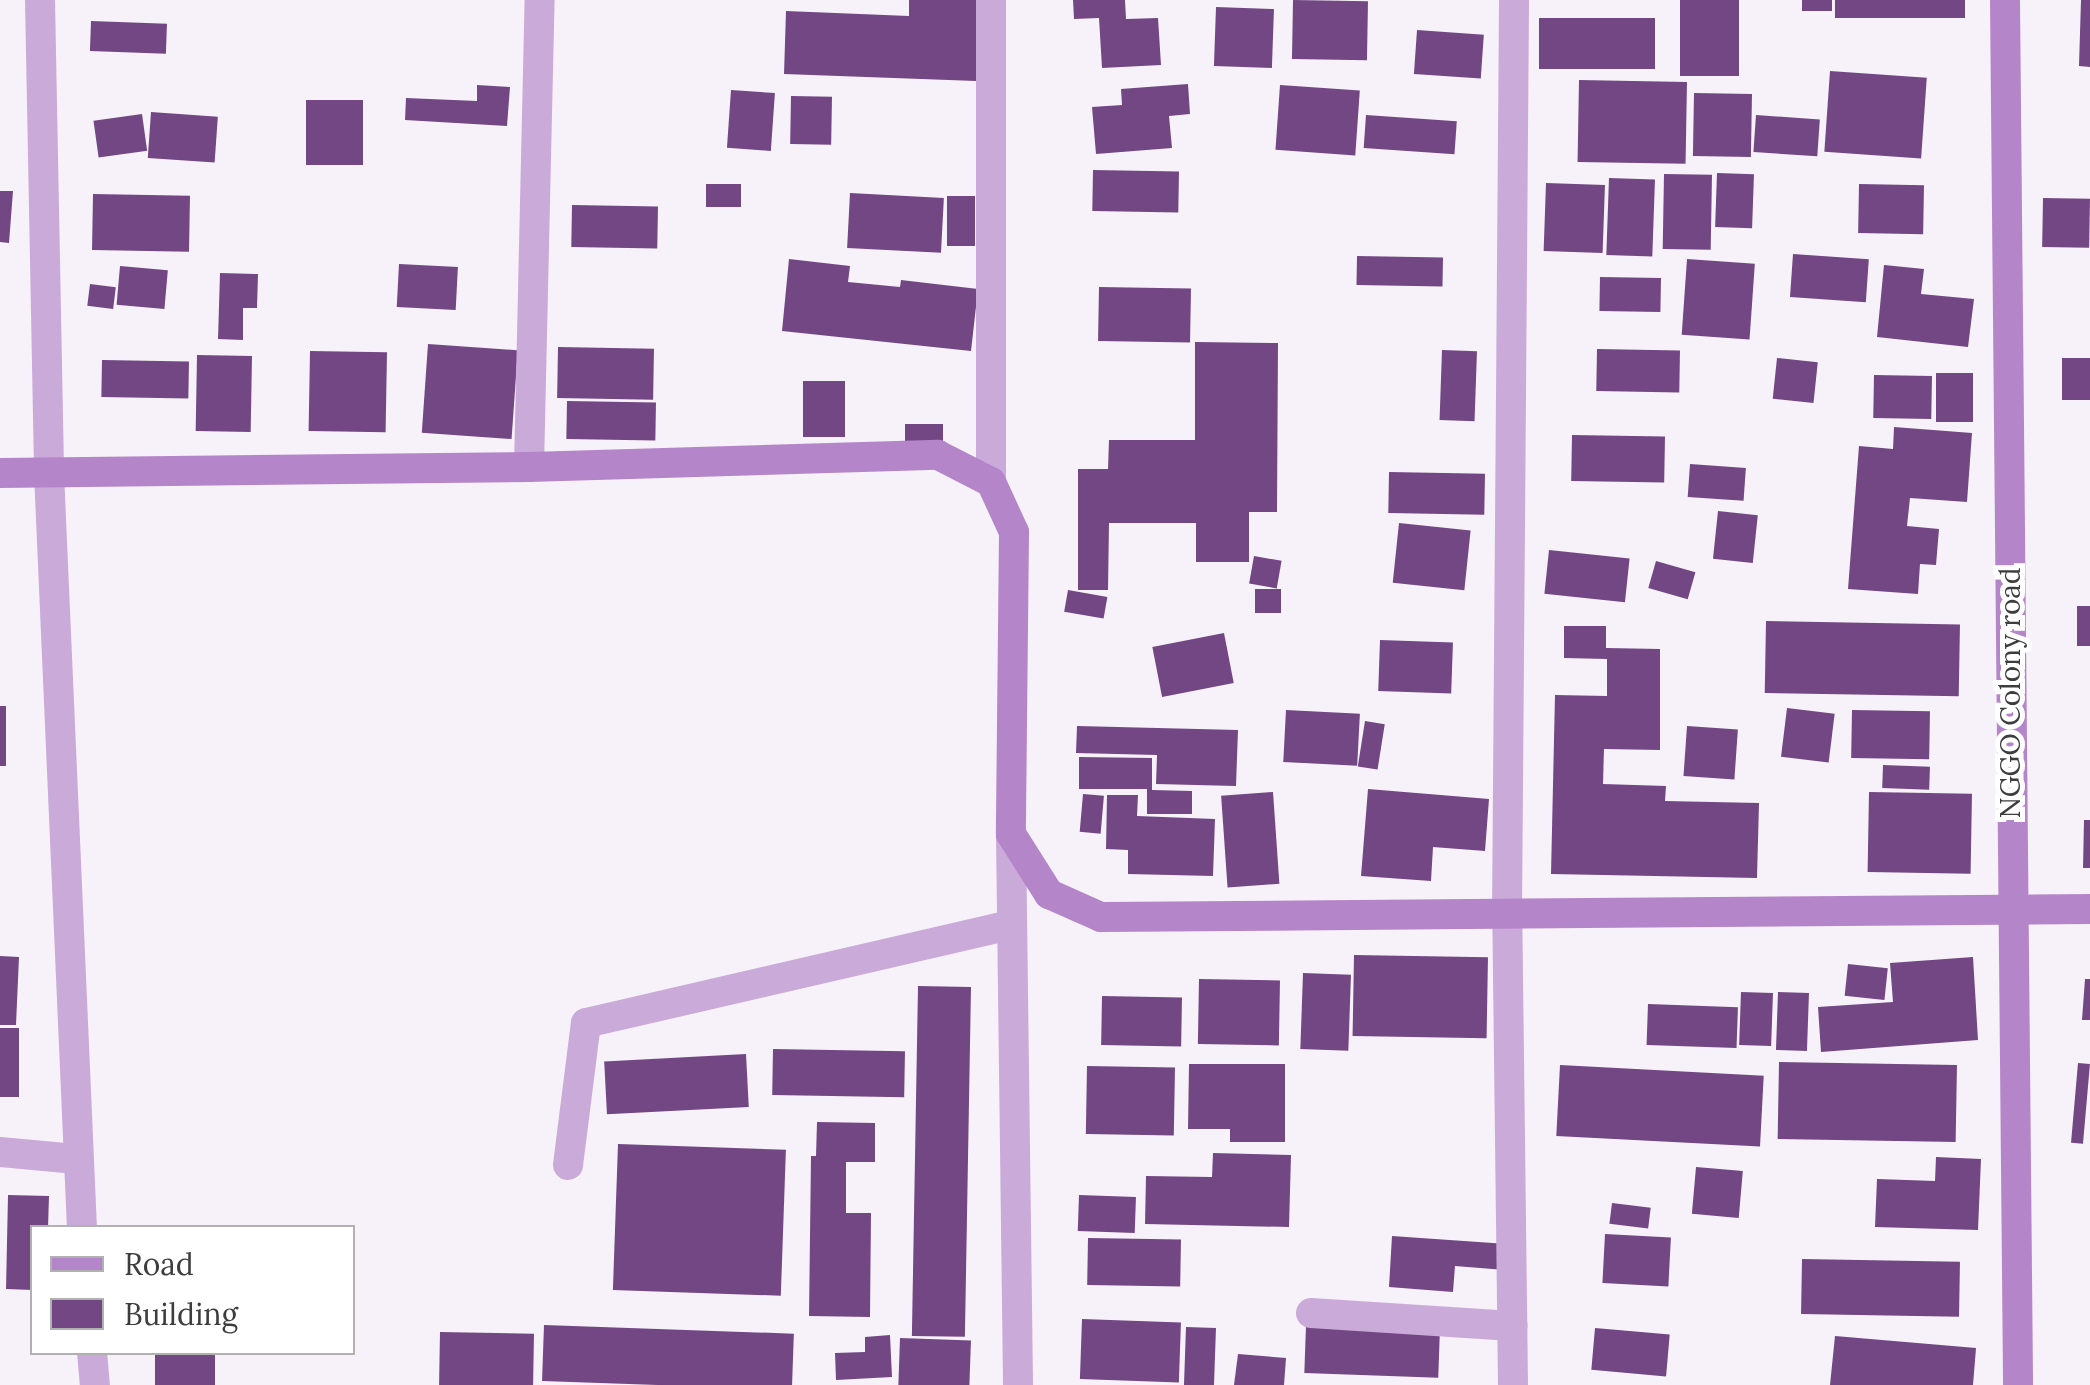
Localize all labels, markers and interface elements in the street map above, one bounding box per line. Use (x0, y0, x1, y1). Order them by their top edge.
street label: NGGO Colony road (1993, 567, 2027, 819)
legend (30, 1225, 355, 1355)
text: Road (124, 1245, 194, 1283)
text: Building (124, 1295, 238, 1333)

